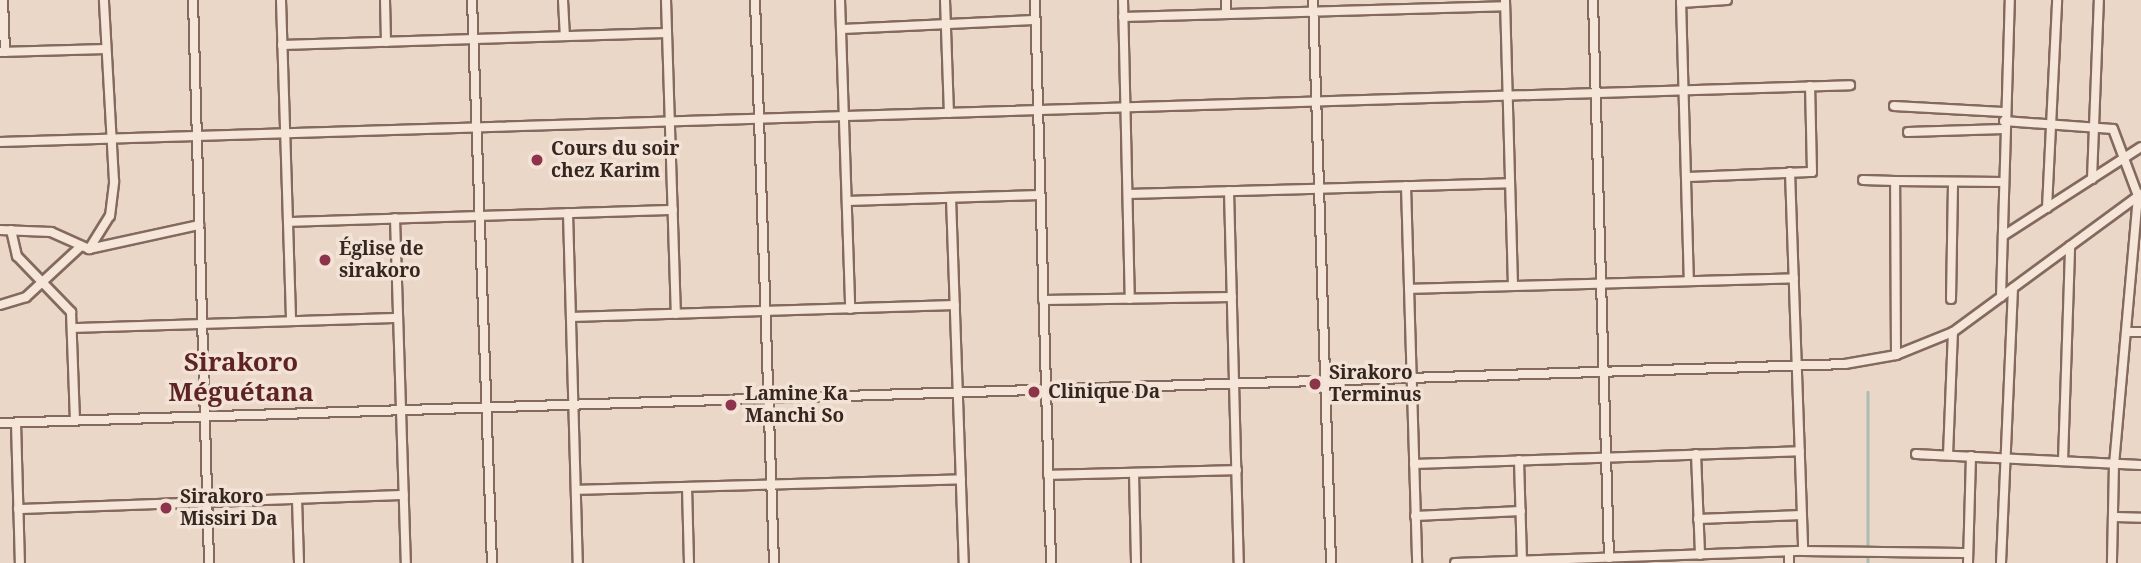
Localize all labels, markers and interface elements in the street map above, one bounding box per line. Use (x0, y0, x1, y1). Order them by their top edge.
place label: Cours du soir chez Karim (551, 138, 679, 182)
marker: Cours du soir chez Karim (529, 152, 545, 168)
place label: Église de sirakoro (339, 238, 424, 282)
marker: Église de sirakoro (317, 252, 333, 268)
district label: Sirakoro Méguétana (168, 346, 314, 408)
place label: Sirakoro Terminus (1329, 362, 1421, 406)
marker: Sirakoro Terminus (1307, 376, 1323, 392)
place label: Clinique Da (1048, 381, 1160, 403)
place label: Lamine Ka Manchi So (745, 383, 848, 427)
marker: Clinique Da (1026, 384, 1042, 400)
marker: Lamine Ka Manchi So (723, 397, 739, 413)
place label: Sirakoro Missiri Da (180, 486, 277, 530)
marker: Sirakoro Missiri Da (158, 500, 174, 516)

